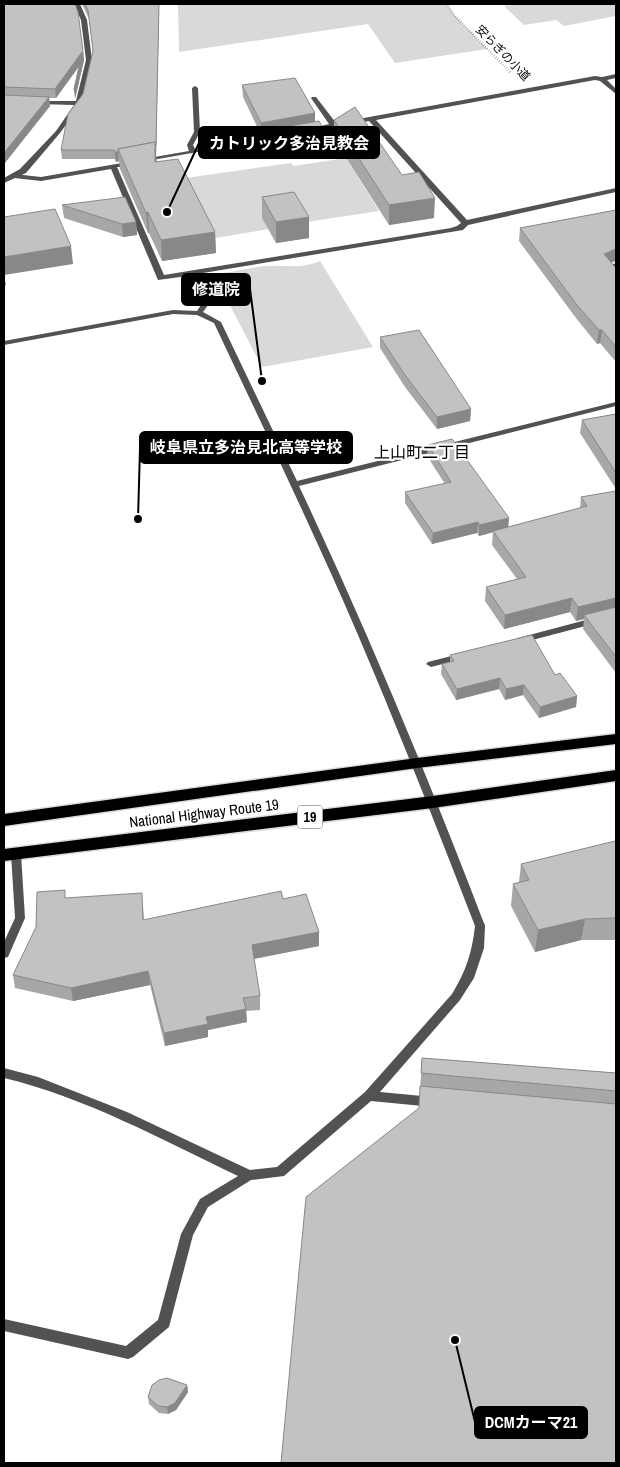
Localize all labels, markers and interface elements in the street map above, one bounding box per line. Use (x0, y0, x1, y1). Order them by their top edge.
street label: 安らぎの小道 (472, 22, 534, 84)
callout: カトリック多治見教会 (199, 127, 379, 158)
text: カトリック多治見教会 (209, 132, 369, 154)
callout: 修道院 (182, 274, 250, 305)
text: 修道院 (192, 278, 240, 300)
callout: 岐阜県立多治見北高等学校 (140, 432, 352, 463)
text: 岐阜県立多治見北高等学校 (150, 436, 342, 458)
district label: 上山町二丁目 (374, 441, 470, 463)
street label: National Highway Route 19 (128, 793, 280, 833)
road number: 19 (298, 806, 322, 829)
callout: DCMカーマ21 (475, 1407, 587, 1438)
text: DCMカーマ21 (485, 1411, 578, 1433)

